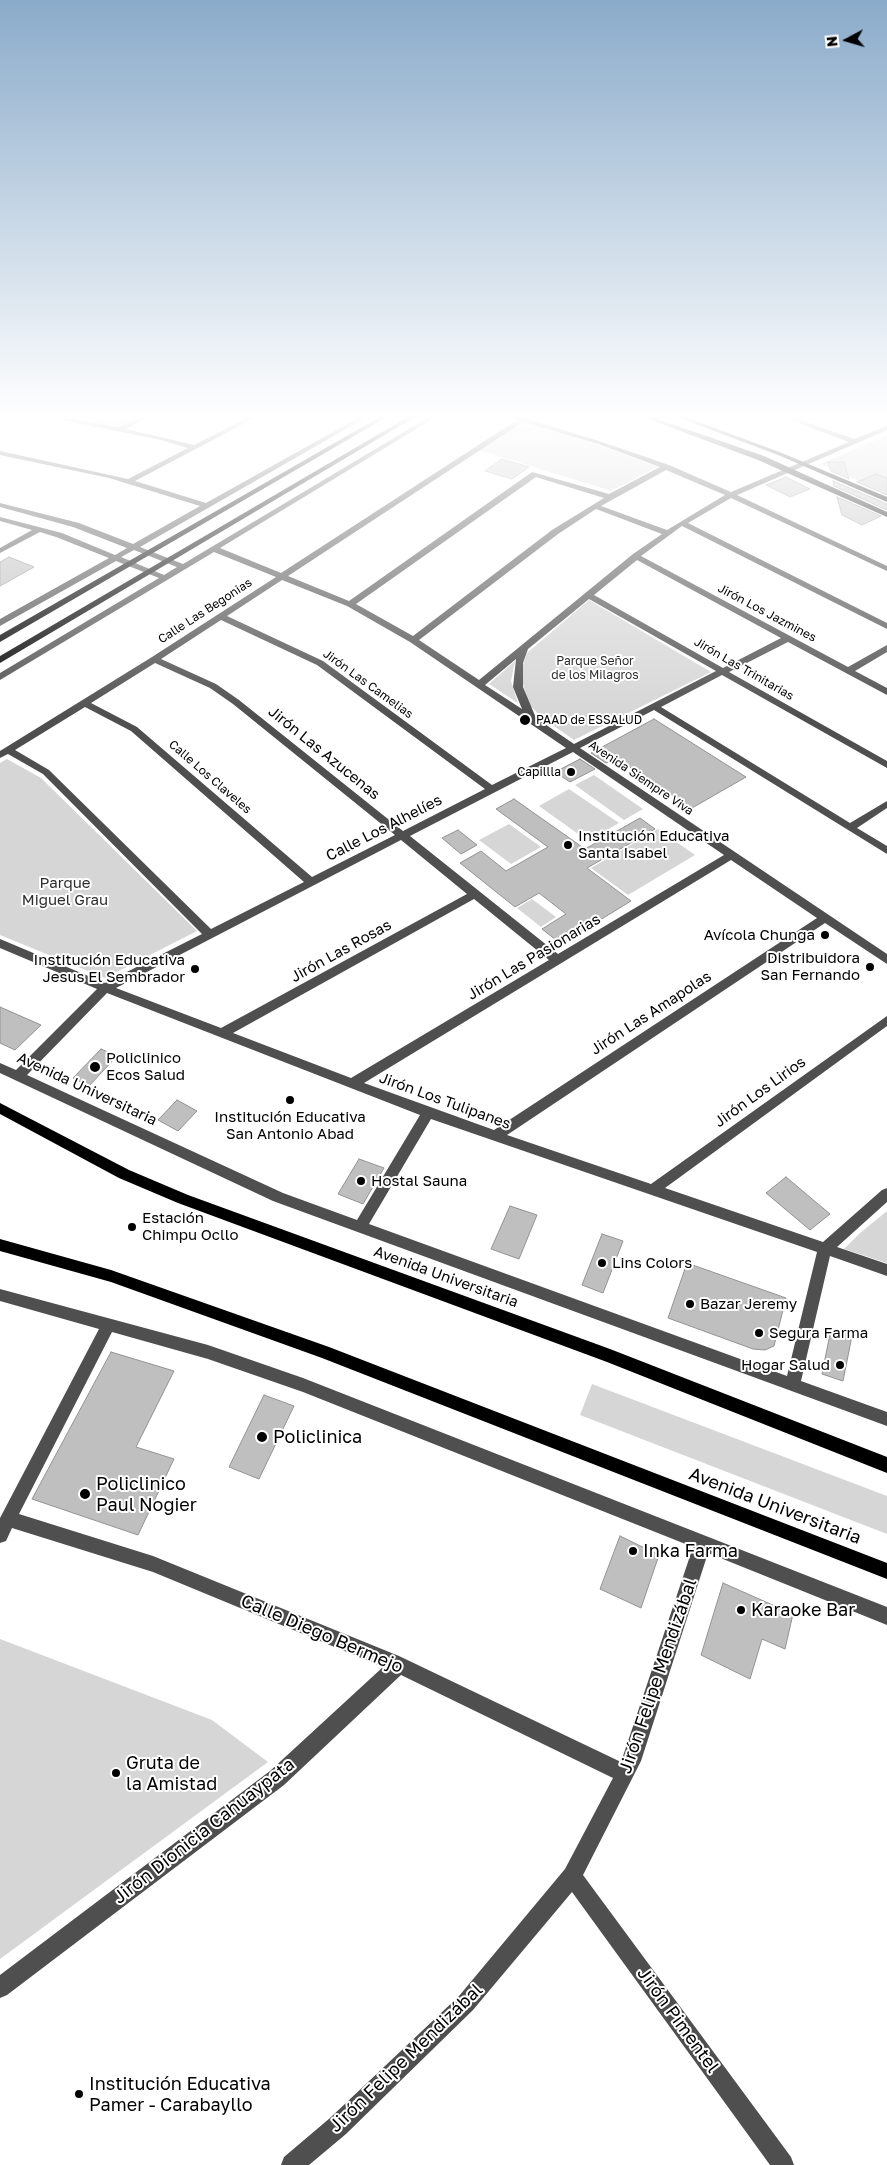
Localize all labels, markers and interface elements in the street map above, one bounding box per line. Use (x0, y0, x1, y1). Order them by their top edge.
north arrow (822, 15, 872, 65)
text: N (823, 35, 841, 48)
street label: Calle Las Begonias (155, 575, 255, 647)
street label: Jirón Los Jazmines (715, 581, 819, 645)
street label: Jirón Las Trinitarias (692, 635, 796, 703)
street label: Jirón Las Camelias (320, 646, 416, 722)
park label: Parque Señor de los Milagros (551, 654, 639, 682)
street label: Jirón Las Azucenas (265, 702, 383, 804)
marker: PAAD de ESSALUD (518, 713, 532, 727)
place label: PAAD de ESSALUD (536, 713, 642, 727)
street label: Calle Los Claveles (166, 737, 254, 817)
street label: Avenida Siempre Viva (586, 738, 696, 818)
place label: Capillla (517, 765, 561, 779)
marker: Capillla (565, 766, 577, 778)
street label: Calle Los Alhelíes (323, 791, 445, 865)
place label: Institución Educativa Santa Isabel (578, 827, 729, 862)
marker: Institución Educativa Santa Isabel (562, 839, 574, 851)
park label: Parque Miguel Grau (22, 874, 108, 909)
street label: Jirón Las Pasionarias (464, 910, 604, 1004)
street label: Jirón Las Rosas (288, 916, 394, 986)
place label: Avícola Chunga (704, 926, 815, 944)
marker: Avícola Chunga (819, 929, 831, 941)
place label: Distribuidora San Fernando (760, 949, 860, 984)
place label: Institución Educativa Jesus El Sembrador (34, 951, 185, 986)
marker: Distribuidora San Fernando (864, 961, 876, 973)
marker: Institución Educativa Jesus El Sembrador (189, 963, 201, 975)
street label: Jirón Las Amapolas (587, 967, 715, 1059)
street label: Avenida Universitaria (14, 1049, 160, 1129)
place label: Policlinico Ecos Salud (106, 1049, 185, 1084)
street label: Jirón Los Lirios (711, 1053, 809, 1131)
marker: Policlinico Ecos Salud (88, 1060, 102, 1074)
street label: Jirón Los Tulipanes (377, 1069, 513, 1133)
marker: Institución Educativa San Antonio Abad (284, 1094, 296, 1106)
place label: Institución Educativa San Antonio Abad (214, 1108, 366, 1143)
place label: Hostal Sauna (371, 1172, 467, 1190)
marker: Hostal Sauna (355, 1175, 367, 1187)
place label: Estación Chimpu Ocllo (142, 1209, 238, 1244)
marker: Estación Chimpu Ocllo (126, 1221, 138, 1233)
street label: Avenida Universitaria (371, 1243, 521, 1311)
place label: Lins Colors (612, 1254, 692, 1272)
marker: Lins Colors (596, 1257, 608, 1269)
place label: Bazar Jeremy (700, 1295, 797, 1313)
marker: Bazar Jeremy (684, 1298, 696, 1310)
place label: Segura Farma (769, 1324, 868, 1342)
marker: Segura Farma (753, 1327, 765, 1339)
place label: Hogar Salud (741, 1356, 830, 1374)
marker: Hogar Salud (834, 1359, 846, 1371)
place label: Policlinica (273, 1426, 362, 1448)
marker: Policlinica (255, 1430, 269, 1444)
street label: Avenida Universitaria (686, 1463, 864, 1549)
place label: Policlinico Paul Nogier (96, 1473, 197, 1516)
marker: Policlinico Paul Nogier (78, 1487, 92, 1501)
place label: Inka Farma (643, 1540, 738, 1562)
marker: Inka Farma (627, 1545, 639, 1557)
street label: Jirón Felipe Mendizábal (614, 1576, 702, 1776)
street label: Calle Diego Bermejo (237, 1590, 407, 1678)
place label: Karaoke Bar (751, 1599, 855, 1621)
marker: Karaoke Bar (735, 1604, 747, 1616)
place label: Gruta de la Amistad (126, 1752, 217, 1795)
street label: Jirón Dionicia Cahuaypata (109, 1753, 299, 1909)
marker: Gruta de la Amistad (110, 1767, 122, 1779)
street label: Jirón Pimentel (632, 1963, 724, 2077)
street label: Jirón Felipe Mendizábal (325, 1979, 487, 2137)
place label: Institución Educativa Pamer - Carabayllo (89, 2073, 271, 2116)
marker: Institución Educativa Pamer - Carabayllo (73, 2088, 85, 2100)

